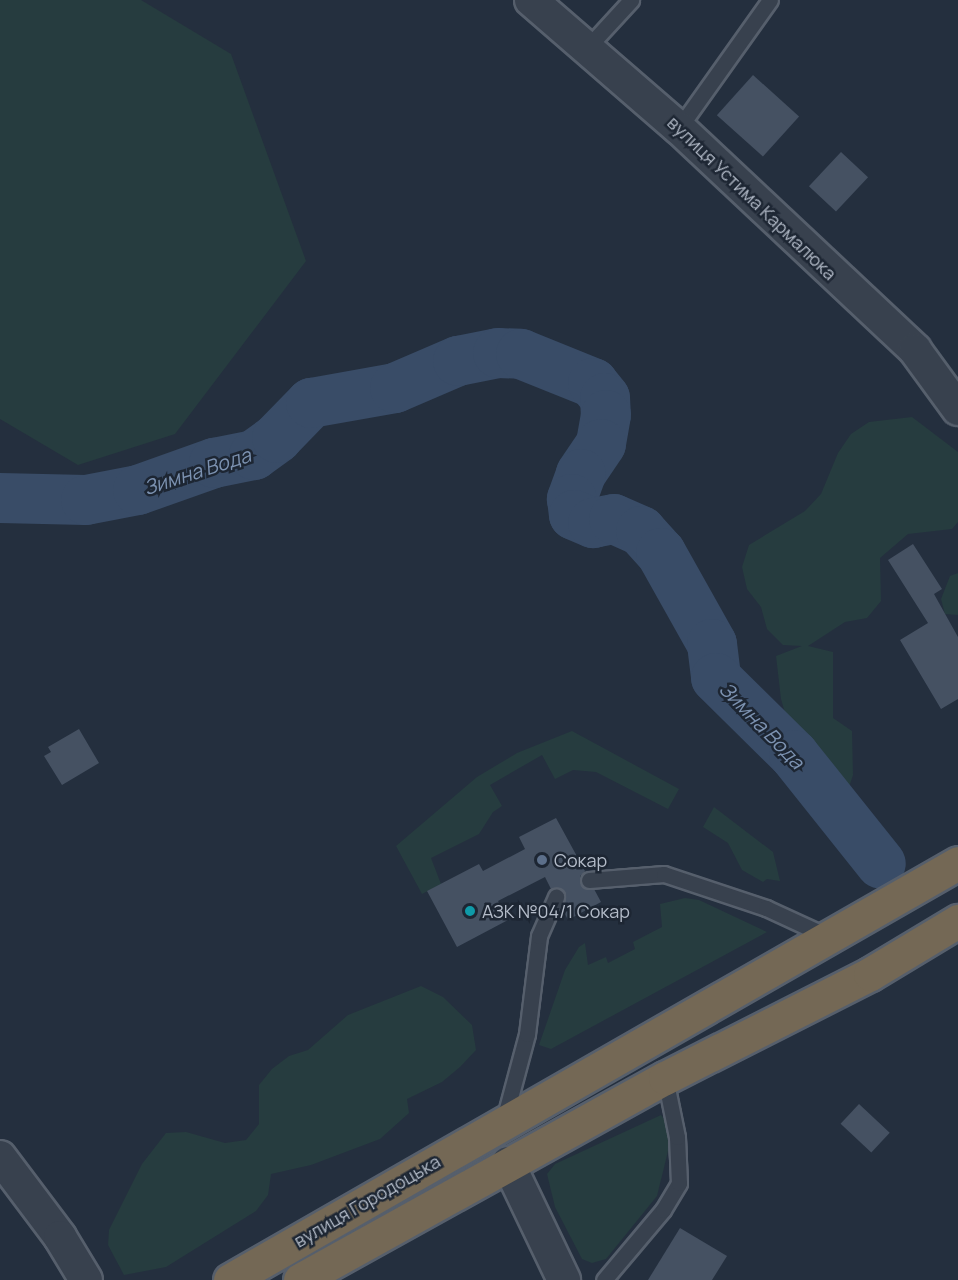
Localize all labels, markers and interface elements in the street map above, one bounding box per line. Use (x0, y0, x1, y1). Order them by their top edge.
street label: вулиця Устима Кармалюка (663, 112, 841, 284)
water label: Зимна Вода (140, 442, 254, 500)
water label: Зимна Вода (715, 677, 809, 773)
place label: Сокар (554, 849, 607, 871)
marker: Сокар (535, 853, 549, 867)
place label: АЗК №04/1 Сокар (482, 900, 630, 922)
marker: АЗК №04/1 Сокар (463, 904, 477, 918)
street label: вулиця Городоцька (290, 1150, 444, 1252)

